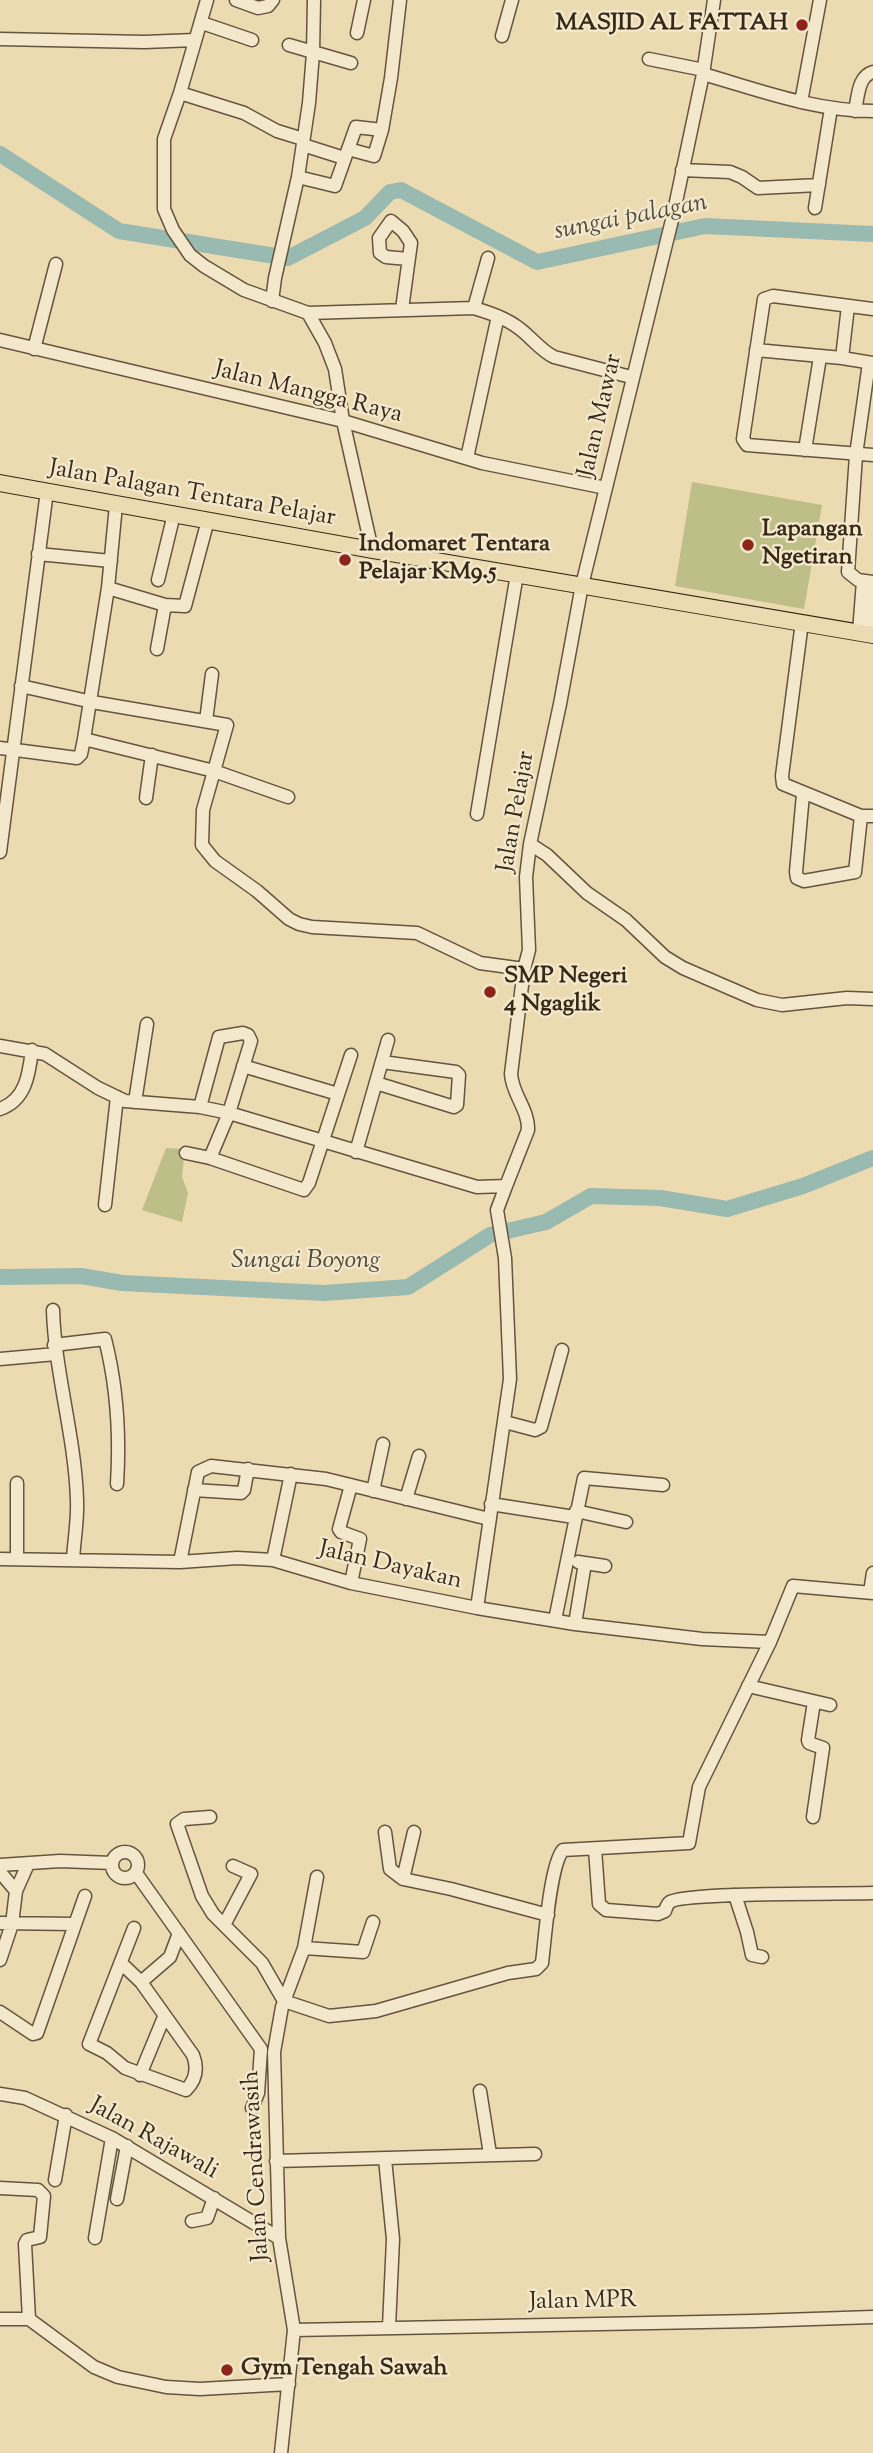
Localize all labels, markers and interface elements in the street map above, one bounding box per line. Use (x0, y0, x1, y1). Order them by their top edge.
place label: MASJID AL FATTAH (555, 11, 788, 39)
marker: MASJID AL FATTAH (794, 17, 810, 33)
water label: sungai palagan (552, 189, 710, 249)
street label: Jalan Mawar (574, 352, 630, 480)
street label: Jalan Mangga Raya (211, 357, 405, 431)
street label: Jalan Palagan Tentara Pelajar (47, 456, 337, 534)
place label: Lapangan Ngetiran (762, 517, 863, 573)
place label: Indomaret Tentara Pelajar KM9.5 (359, 532, 550, 588)
marker: Lapangan Ngetiran (740, 537, 756, 553)
marker: Indomaret Tentara Pelajar KM9.5 (337, 552, 353, 568)
street label: Jalan Pelajar (493, 749, 543, 875)
place label: SMP Negeri 4 Ngaglik (504, 964, 627, 1020)
marker: SMP Negeri 4 Ngaglik (482, 984, 498, 1000)
water label: Sungai Boyong (231, 1247, 381, 1279)
street label: Jalan Dayakan (316, 1537, 464, 1597)
street label: Jalan Cendrawasih (239, 2070, 277, 2262)
street label: Jalan Rajawali (83, 2093, 223, 2187)
street label: Jalan MPR (529, 2288, 637, 2318)
place label: Gym Tengah Sawah (241, 2356, 448, 2384)
marker: Gym Tengah Sawah (219, 2362, 235, 2378)

